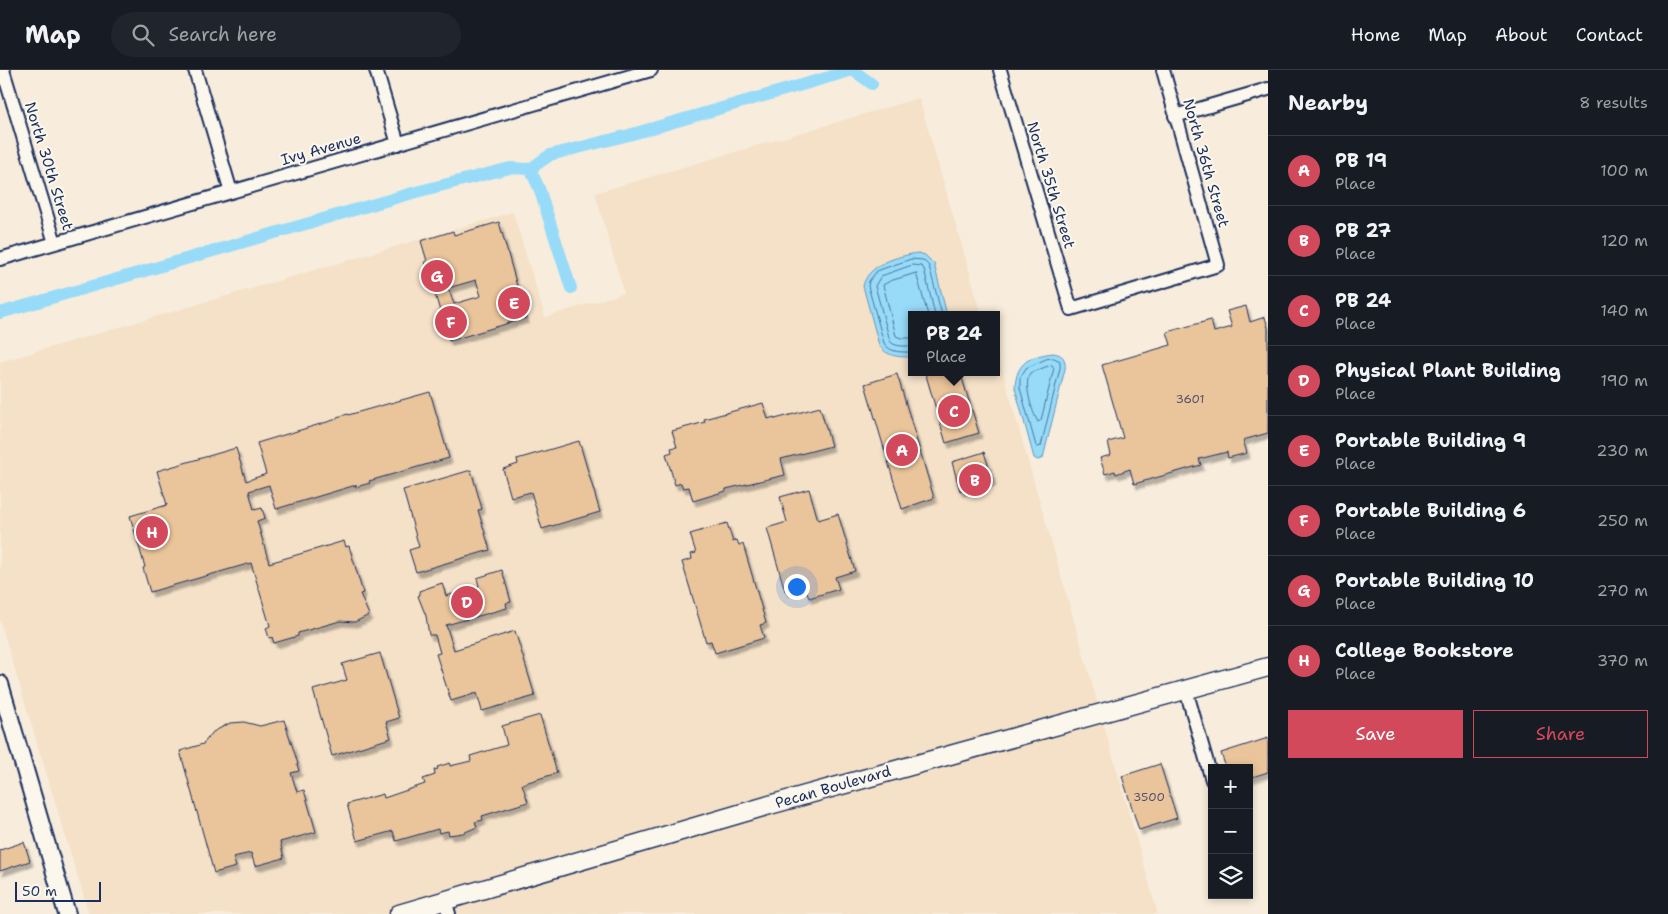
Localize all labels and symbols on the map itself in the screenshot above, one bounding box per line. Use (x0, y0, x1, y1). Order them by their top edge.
street label: North 36th Street (1178, 96, 1234, 230)
street label: North 30th Street (20, 99, 78, 233)
street label: North 35th Street (1022, 119, 1080, 251)
street label: Ivy Avenue (279, 128, 363, 170)
pin: G (421, 257, 453, 295)
pin: E (498, 284, 530, 322)
pin: F (435, 303, 467, 341)
house number: 3601 (1175, 391, 1205, 407)
pin: C (938, 392, 970, 430)
pin: A (886, 431, 918, 469)
pin: B (959, 461, 991, 499)
pin: H (136, 513, 168, 551)
your location (784, 574, 810, 600)
pin: D (451, 583, 483, 621)
street label: Pecan Boulevard (773, 761, 894, 813)
house number: 3500 (1133, 789, 1165, 805)
scale bar (15, 879, 101, 902)

